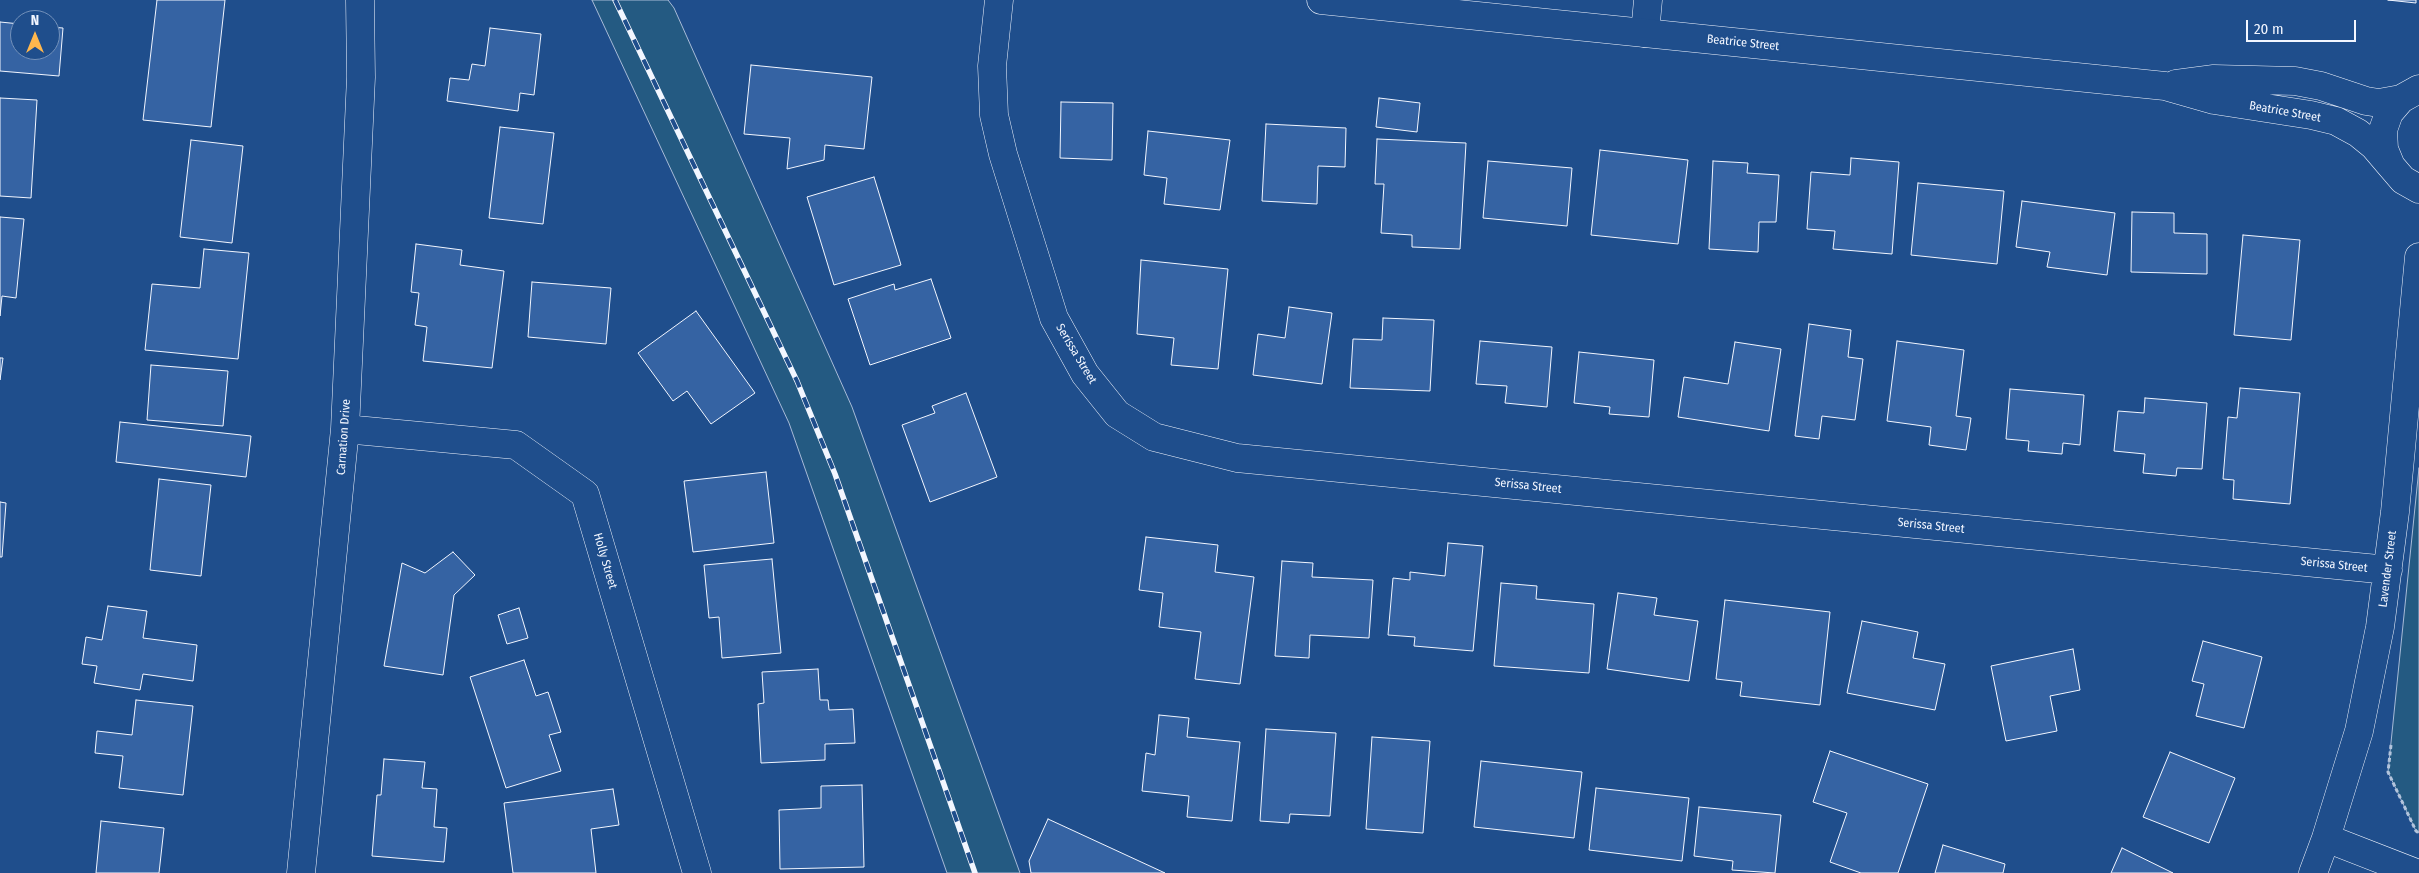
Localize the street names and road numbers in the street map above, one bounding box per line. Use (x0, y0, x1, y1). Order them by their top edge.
street label: Beatrice Street (1706, 32, 1780, 54)
street label: Beatrice Street (2248, 99, 2322, 125)
street label: Serissa Street (1052, 321, 1100, 387)
street label: Carnation Drive (334, 399, 354, 475)
street label: Serissa Street (1494, 475, 1562, 497)
street label: Serissa Street (1897, 515, 1965, 537)
street label: Lavender Street (2376, 530, 2400, 608)
street label: Holly Street (590, 531, 620, 591)
street label: Serissa Street (2300, 554, 2368, 576)

